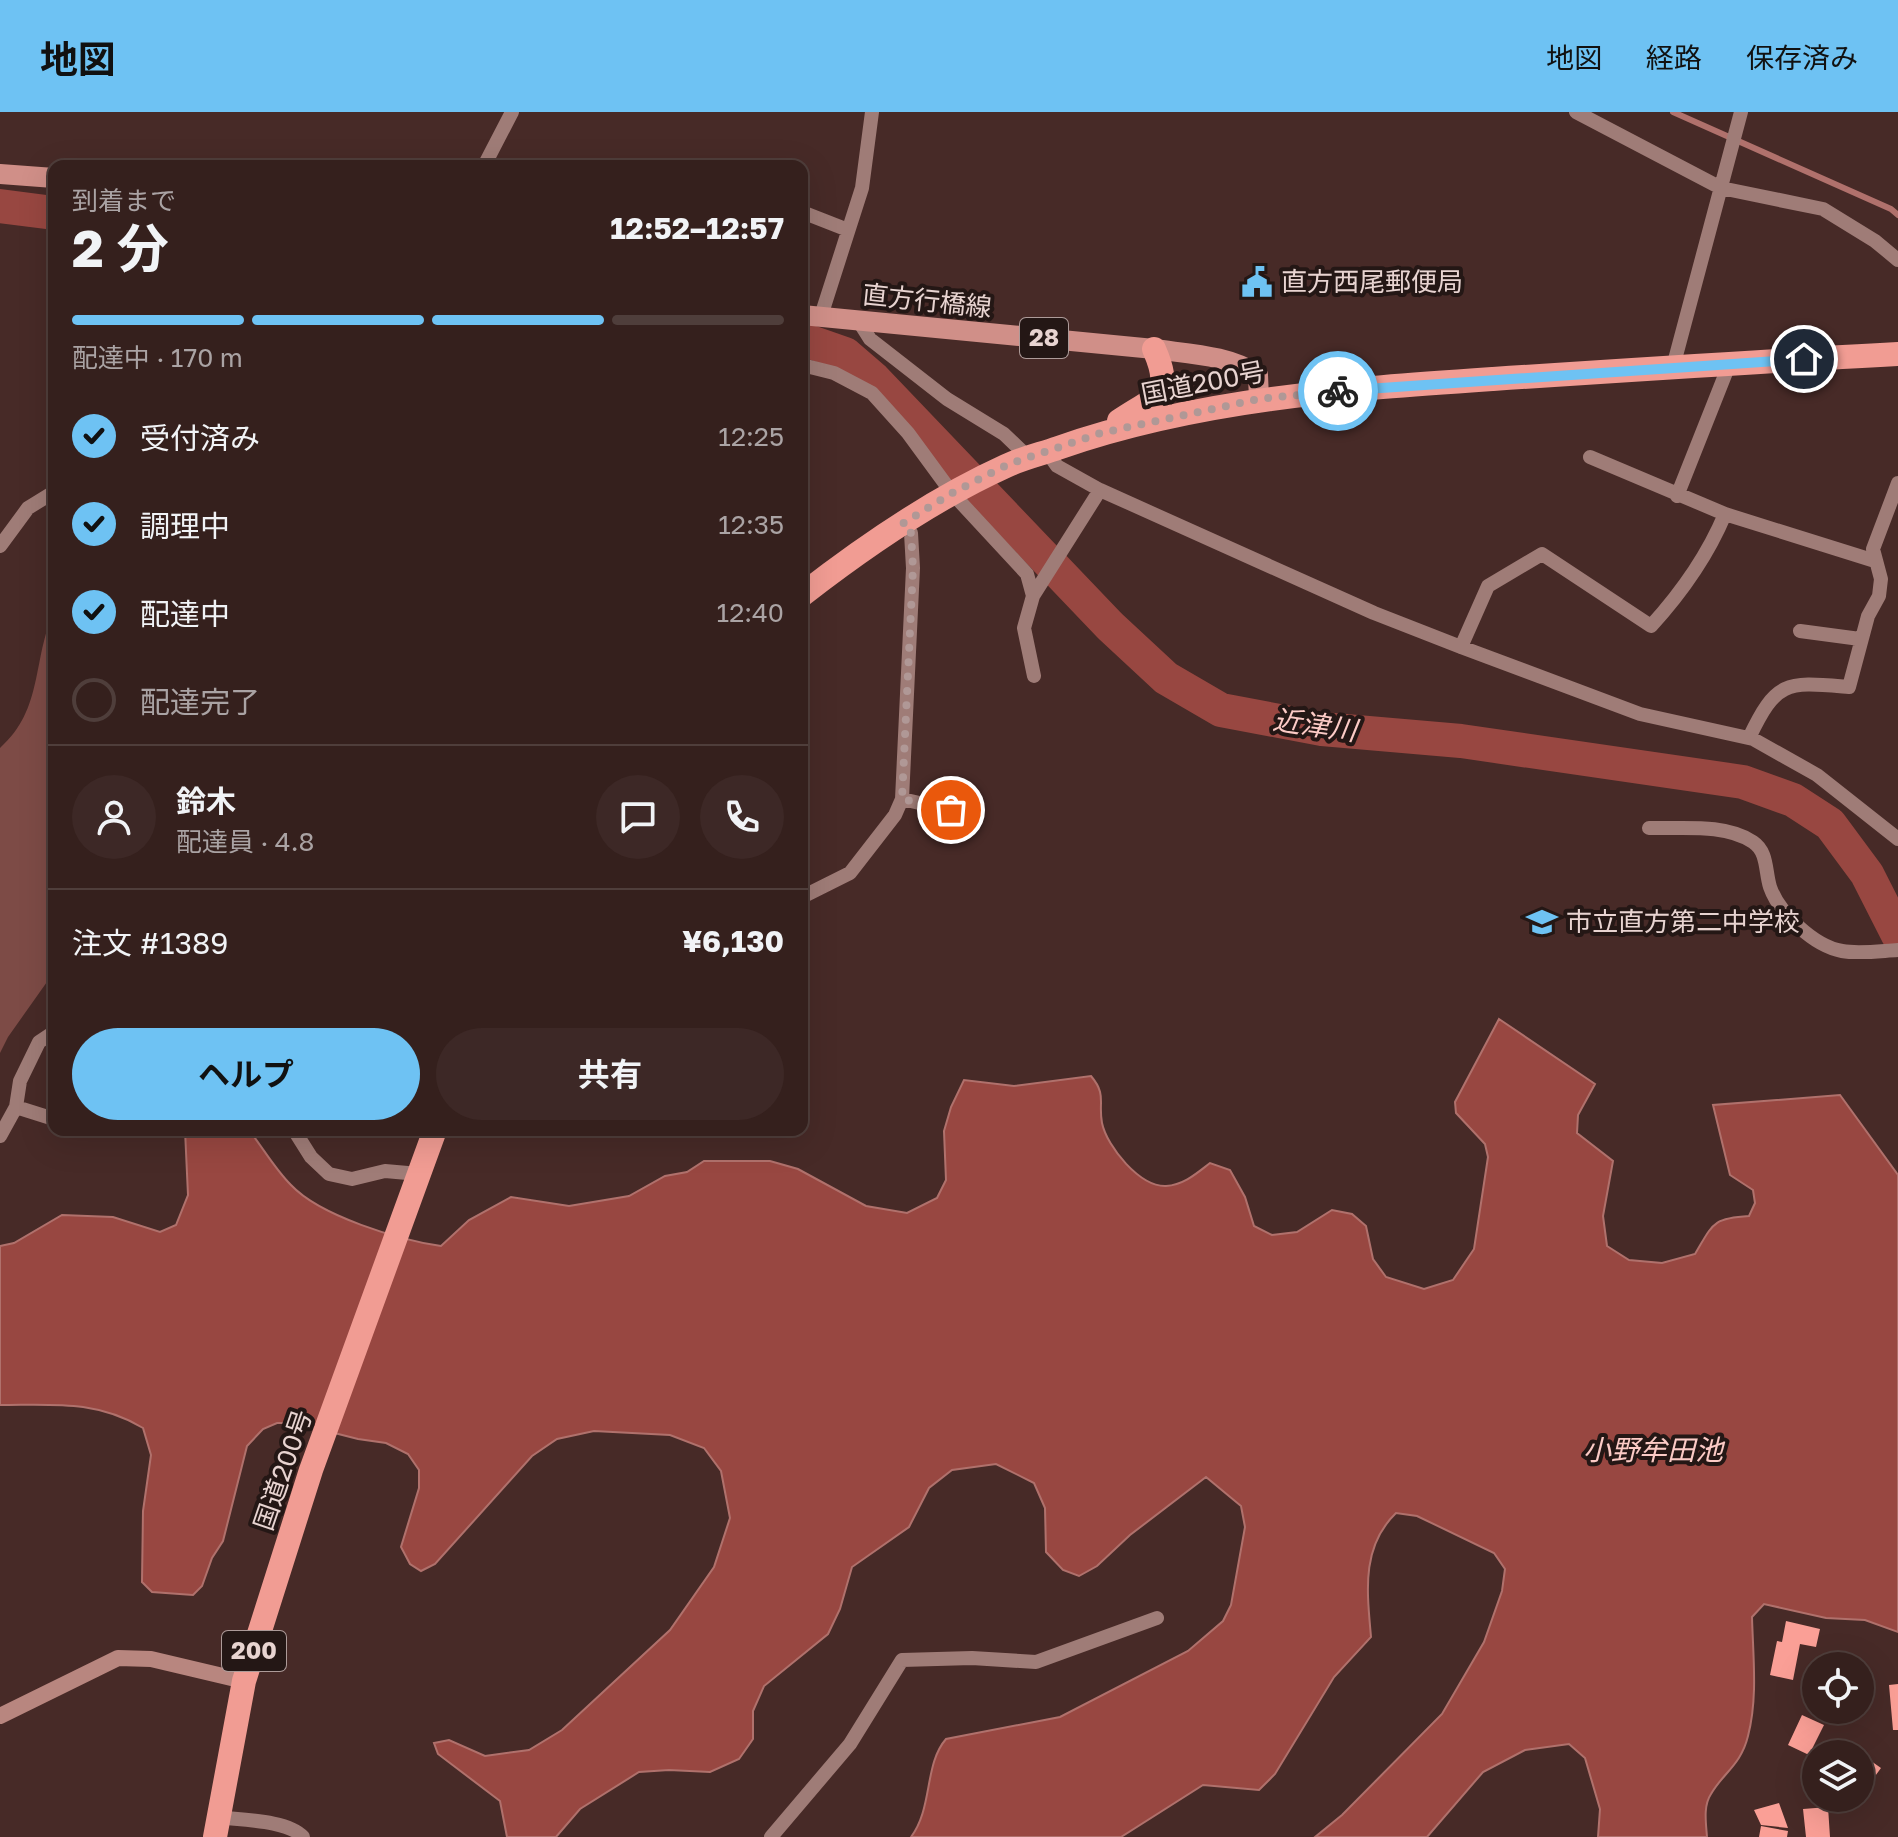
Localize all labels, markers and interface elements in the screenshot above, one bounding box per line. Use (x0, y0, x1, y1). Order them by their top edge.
text: 地図 (40, 36, 116, 81)
text: 地図 (1546, 41, 1602, 74)
text: 経路 (1646, 41, 1702, 74)
text: 保存済み (1746, 41, 1858, 74)
text: 到着まで (72, 185, 176, 216)
text: 12:52–12:57 (610, 210, 784, 246)
text: 2 分 (72, 216, 169, 278)
public building icon: 直方西尾郵便局 (1240, 265, 1274, 299)
place label: 直方西尾郵便局 (1281, 266, 1463, 297)
street label: 直方行橋線 (861, 278, 993, 323)
road number: 28 (1020, 318, 1068, 358)
pin (1770, 325, 1838, 393)
icon: home (1782, 337, 1826, 381)
text: 配達中 · 170 m (72, 342, 243, 373)
courier (1298, 351, 1378, 431)
street label: 国道200号 (1138, 355, 1267, 410)
icon: bike (1316, 369, 1360, 413)
icon: check (72, 414, 116, 458)
text: 受付済み (140, 420, 260, 456)
text: 12:25 (718, 421, 784, 452)
icon: check (72, 502, 116, 546)
text: 調理中 (140, 508, 230, 544)
text: 12:35 (718, 509, 784, 540)
icon: check (72, 590, 116, 634)
text: 配達中 (140, 596, 230, 632)
text: 12:40 (717, 597, 784, 628)
text: 配達完了 (140, 684, 260, 720)
water label: 近津川 (1271, 702, 1362, 747)
button: person (72, 775, 156, 859)
button: chat (596, 775, 680, 859)
button: phone (700, 775, 784, 859)
pin (917, 776, 985, 844)
text: 鈴木 (176, 783, 236, 819)
icon: bag (929, 788, 973, 832)
text: 配達員 · 4.8 (176, 826, 314, 857)
school or university icon: 市立直方第二中学校 (1525, 905, 1559, 939)
place label: 市立直方第二中学校 (1566, 906, 1800, 937)
text: ¥6,130 (682, 923, 784, 959)
text: 注文 #1389 (72, 925, 228, 961)
button: ヘルプ (72, 1028, 420, 1120)
button: 共有 (436, 1028, 784, 1120)
street label: 国道200号 (247, 1406, 318, 1534)
water label: 小野牟田池 (1583, 1433, 1726, 1466)
road number: 200 (222, 1631, 286, 1671)
map controls (1802, 1652, 1874, 1812)
button: locate (1802, 1652, 1874, 1724)
button: layers (1802, 1740, 1874, 1812)

